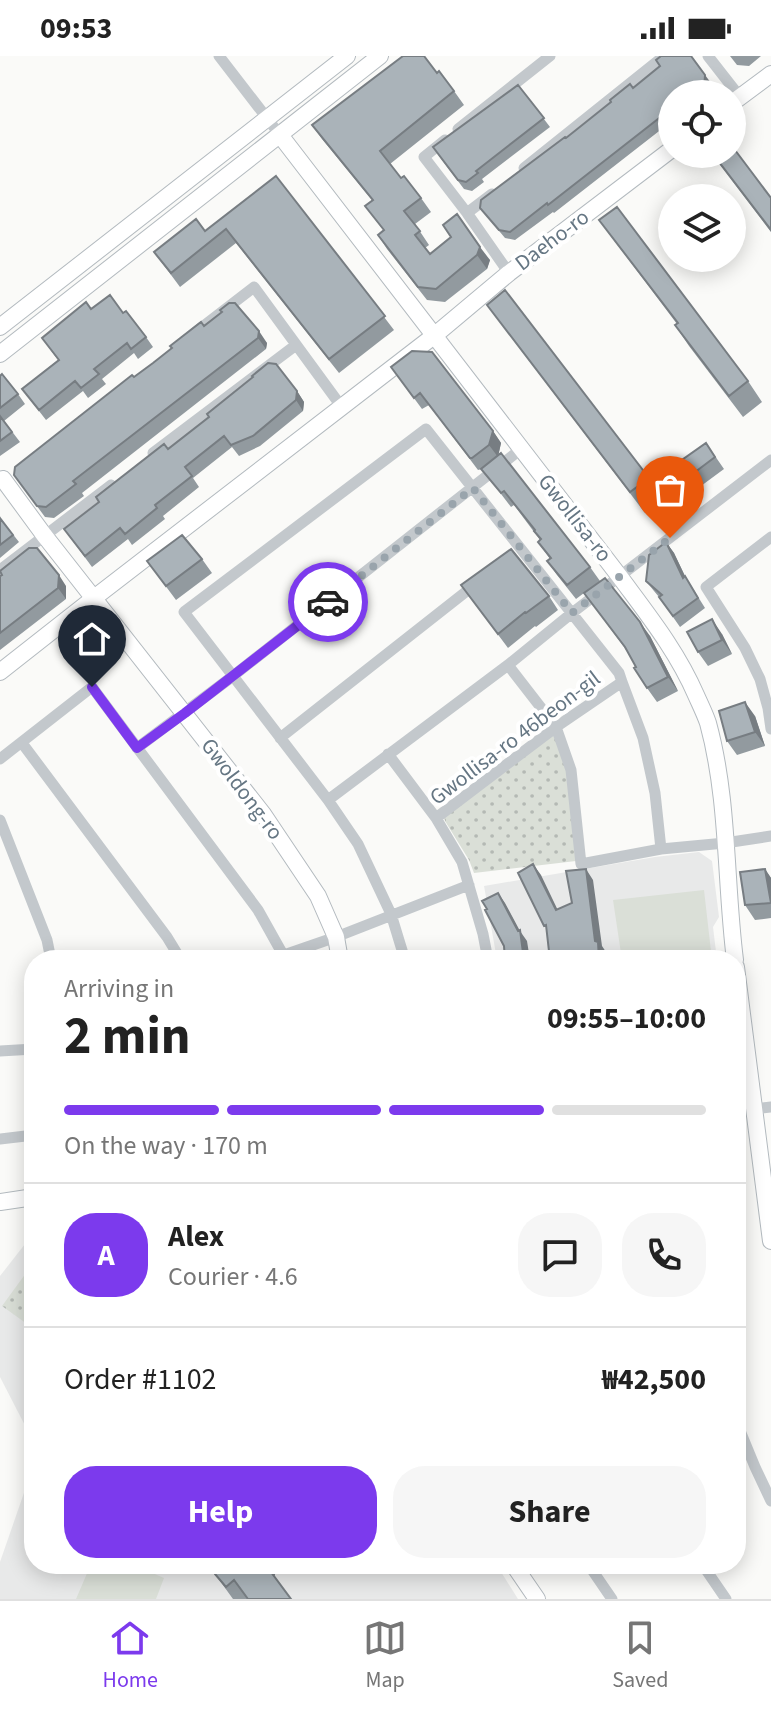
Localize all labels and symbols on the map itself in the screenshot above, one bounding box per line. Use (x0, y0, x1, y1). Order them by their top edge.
street label: Daeho-ro (508, 201, 596, 279)
pin (636, 456, 704, 538)
street label: Gwollisa-ro (530, 467, 620, 569)
courier (288, 562, 368, 642)
pin (58, 605, 126, 687)
street label: Gwollisa-ro 46beon-gil (423, 663, 607, 813)
street label: Gwoldong-ro (193, 731, 291, 847)

